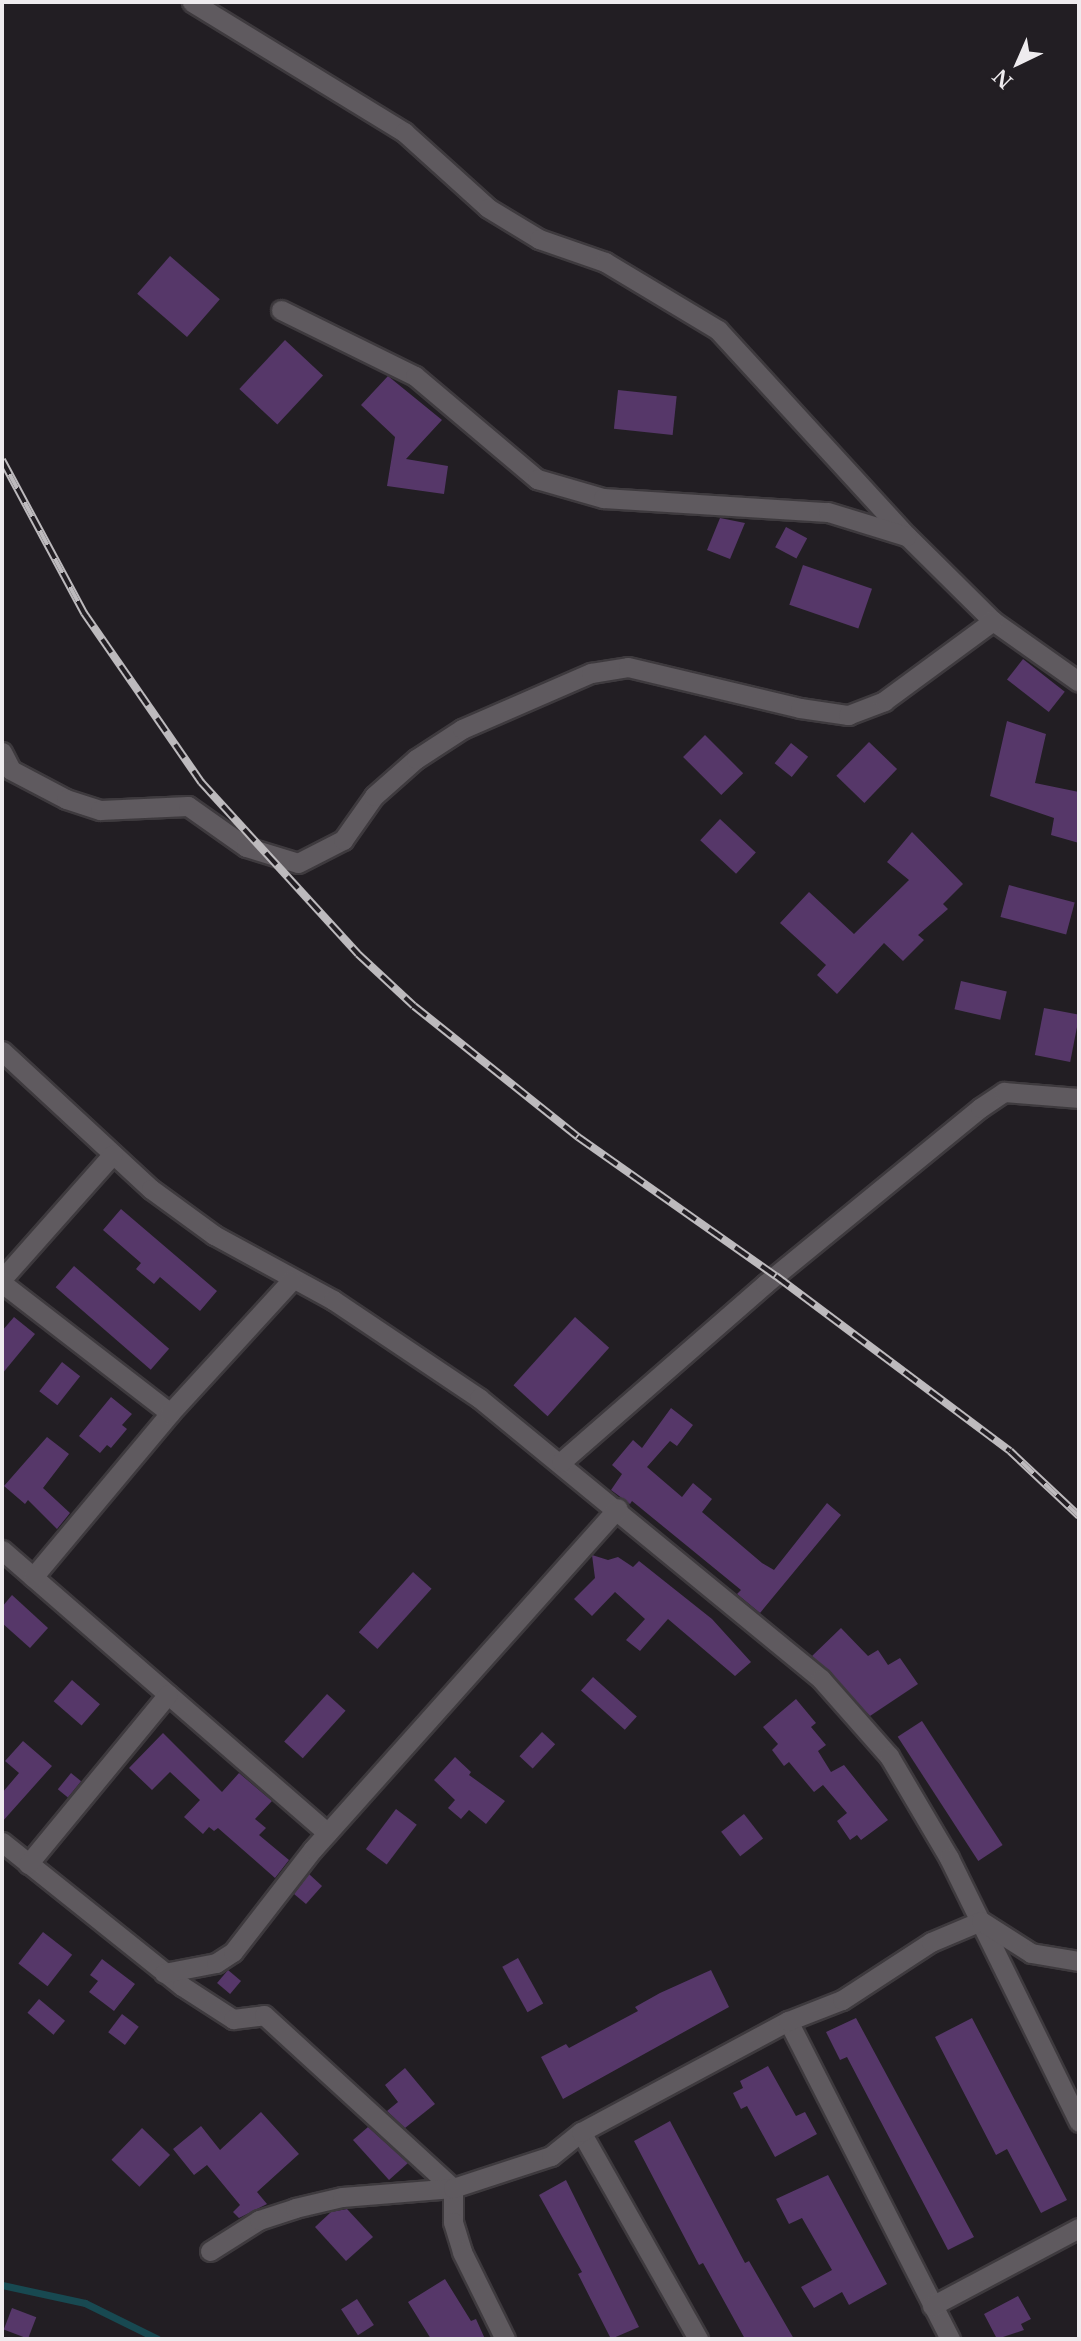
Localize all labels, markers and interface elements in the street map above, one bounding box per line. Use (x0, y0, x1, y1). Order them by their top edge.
north arrow (983, 28, 1053, 98)
text: N (989, 64, 1017, 93)

